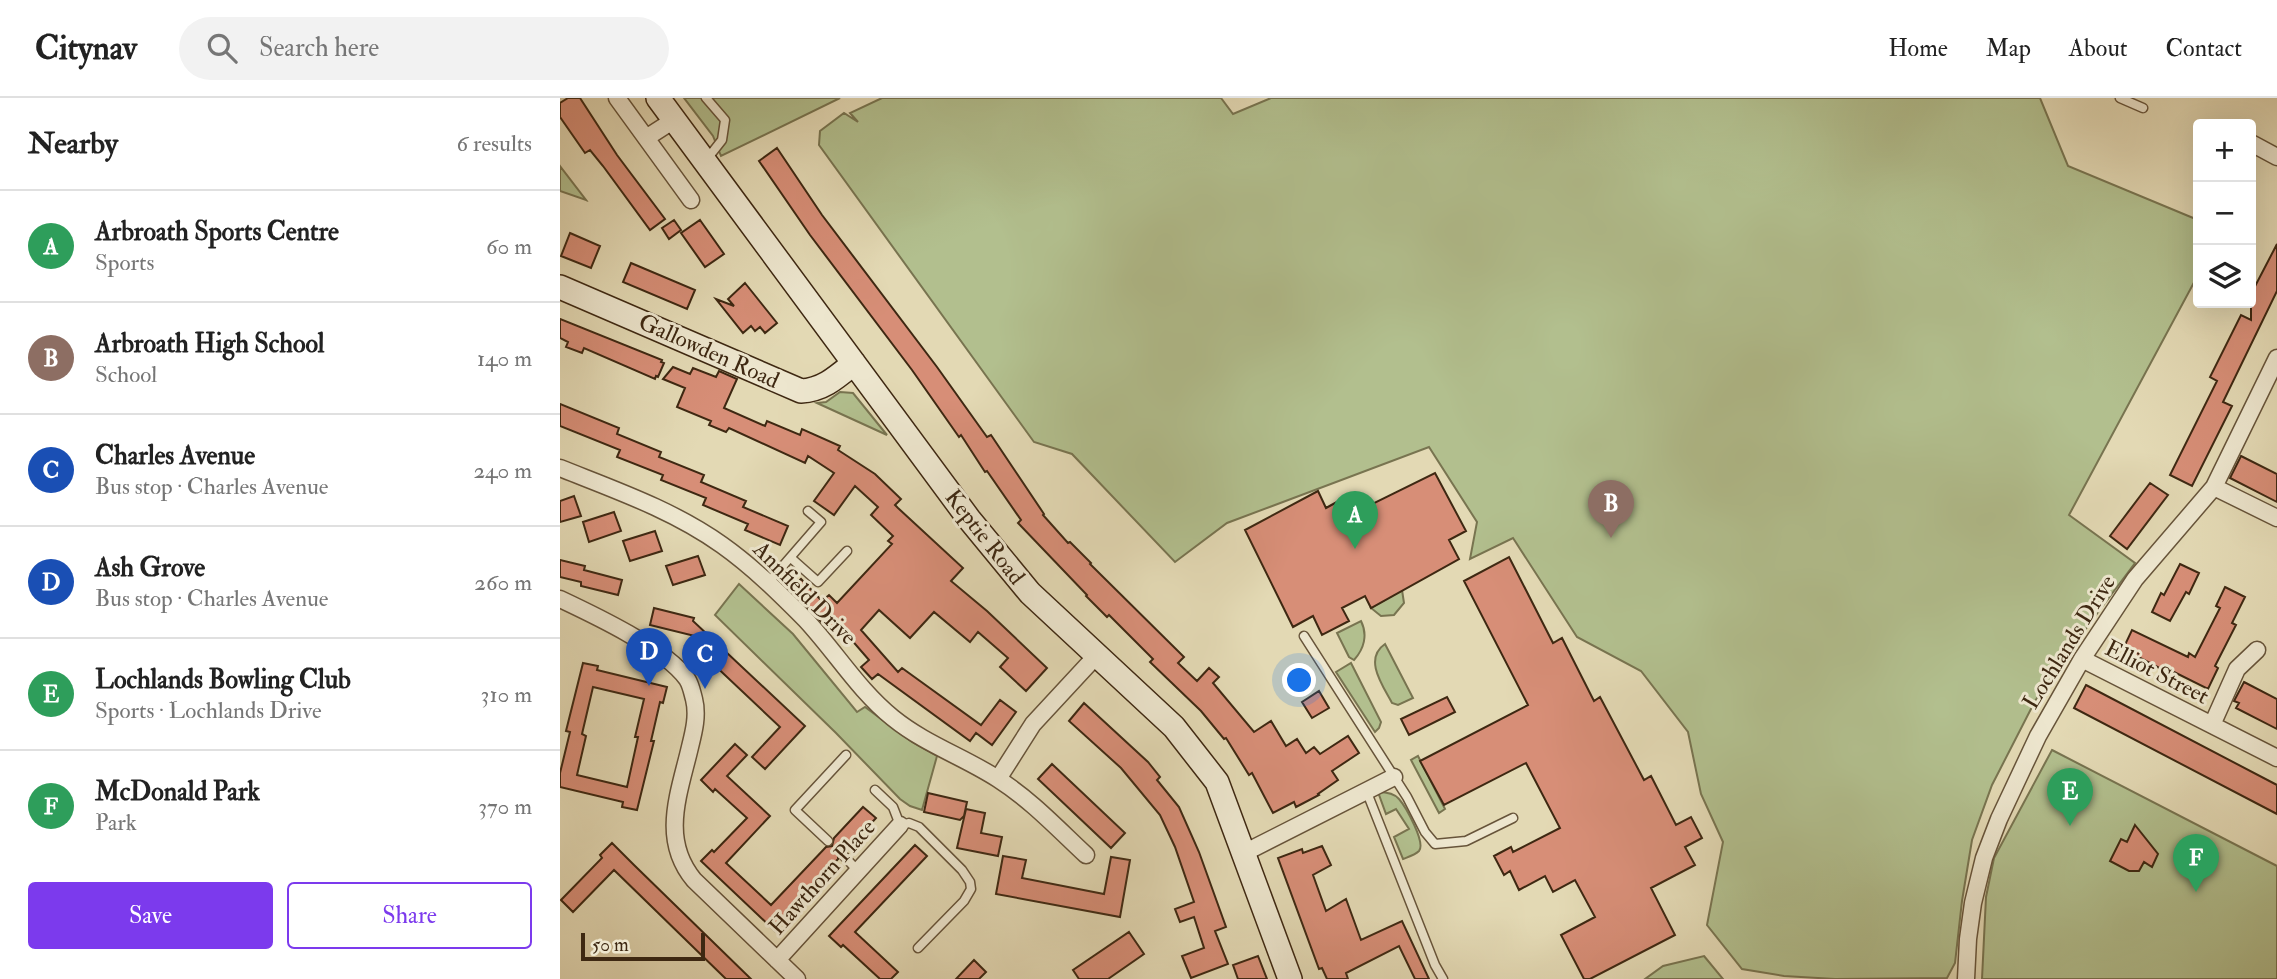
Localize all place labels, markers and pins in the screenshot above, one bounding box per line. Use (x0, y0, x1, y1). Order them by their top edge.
pin: B (1588, 480, 1634, 538)
pin: A (1332, 491, 1378, 549)
pin: D (626, 628, 672, 686)
pin: C (682, 631, 728, 689)
pin: E (2047, 768, 2093, 826)
pin: F (2173, 834, 2219, 892)

